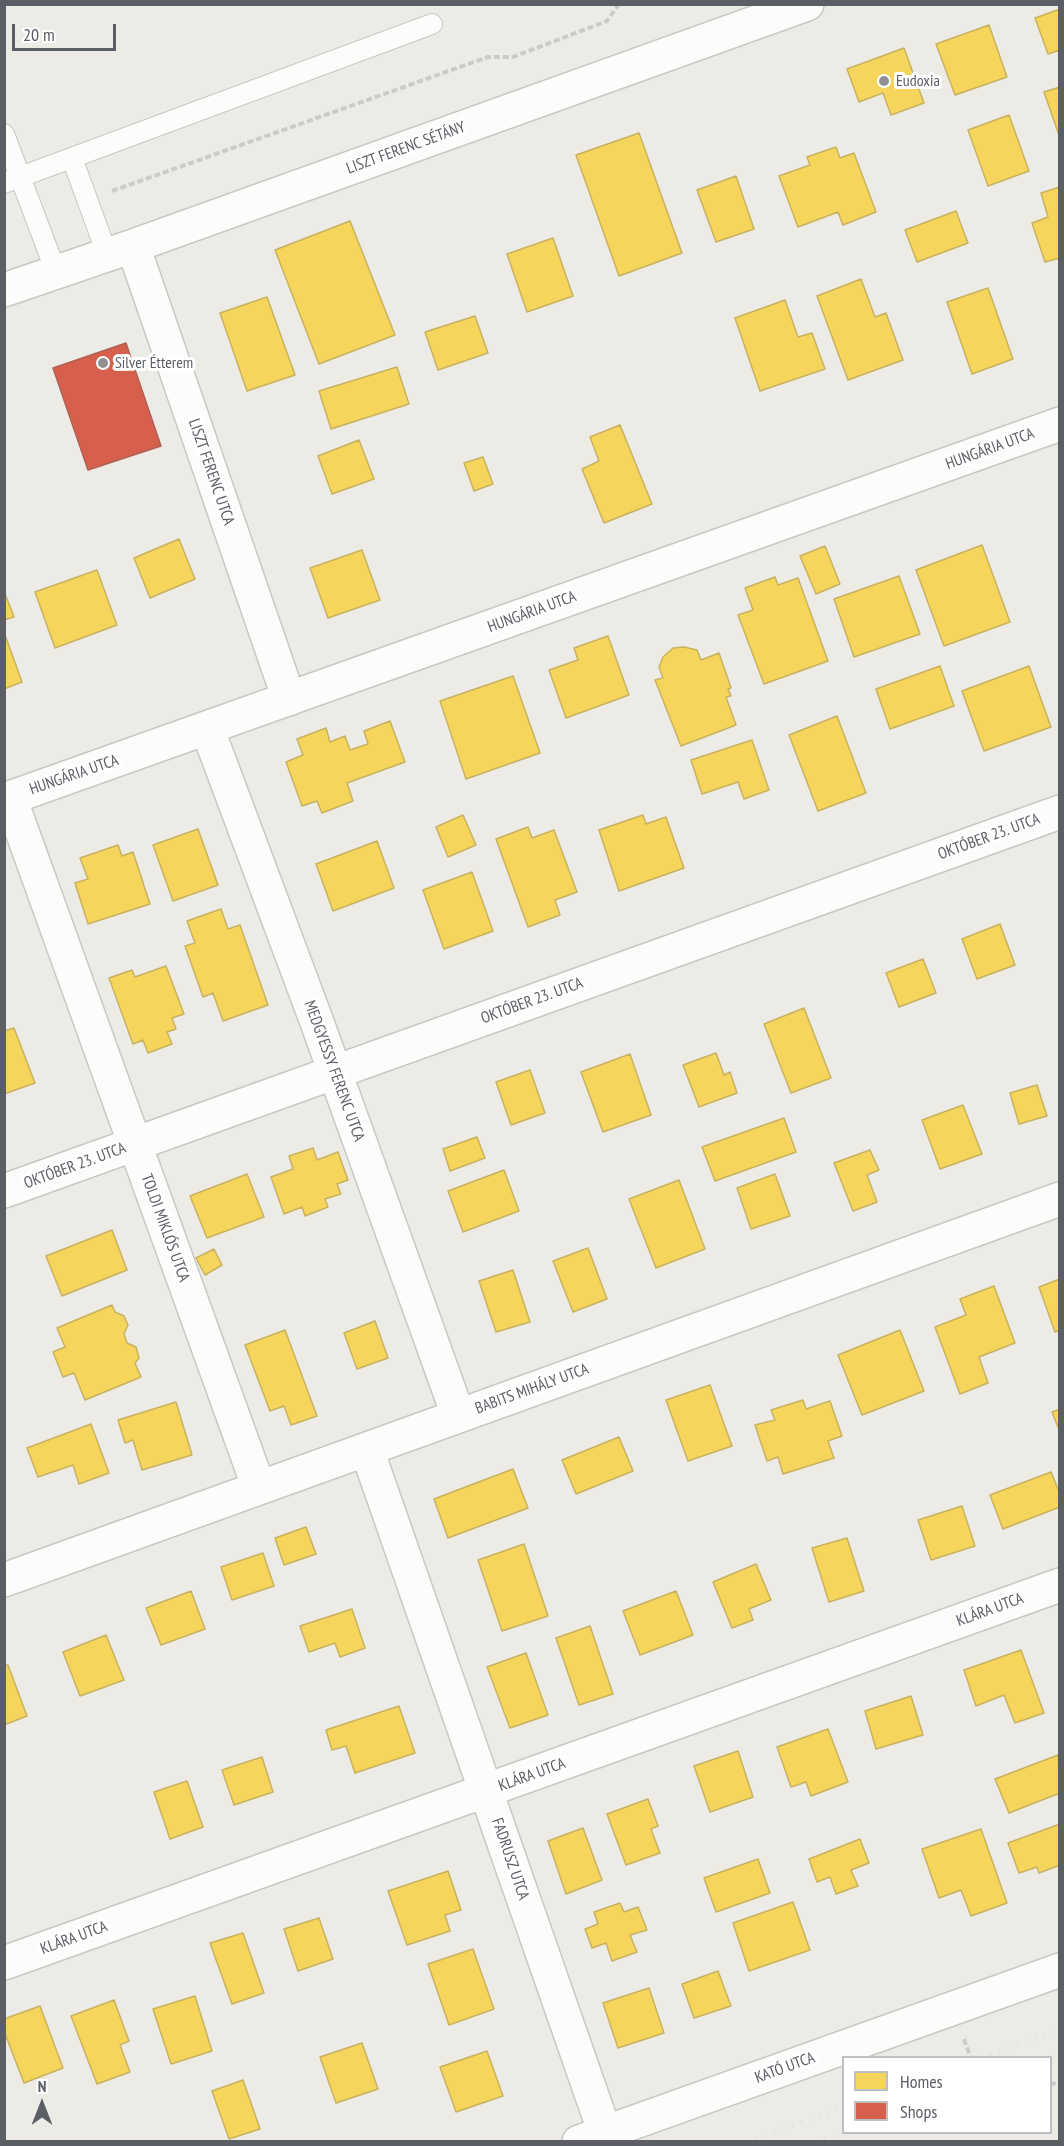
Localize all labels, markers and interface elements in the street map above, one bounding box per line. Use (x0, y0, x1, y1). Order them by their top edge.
scale bar (15, 12, 118, 50)
text: 20 m (23, 23, 55, 46)
place label: Eudoxia (896, 71, 940, 91)
marker: Eudoxia (877, 74, 891, 88)
street label: LISZT FERENC SÉTÁNY (344, 118, 468, 178)
place label: Silver Étterem (115, 353, 193, 373)
marker: Silver Étterem (96, 356, 110, 370)
street label: LISZT FERENC UTCA (184, 416, 238, 528)
street label: HUNGÁRIA UTCA (943, 424, 1037, 474)
street label: HUNGÁRIA UTCA (485, 587, 579, 637)
street label: HUNGÁRIA UTCA (27, 751, 121, 799)
street label: OKTÓBER 23. UTCA (935, 810, 1043, 864)
street label: OKTÓBER 23. UTCA (478, 974, 586, 1028)
street label: MEDGYESSY FERENC UTCA (300, 998, 368, 1144)
street label: OKTÓBER 23. UTCA (21, 1139, 129, 1193)
street label: TOLDI MIKLÓS UTCA (137, 1171, 193, 1285)
street label: BABITS MIHÁLY UTCA (473, 1360, 591, 1418)
street label: KLÁRA UTCA (954, 1589, 1026, 1631)
street label: KLÁRA UTCA (496, 1754, 568, 1796)
street label: FADRUSZ UTCA (487, 1816, 533, 1902)
street label: KLÁRA UTCA (38, 1917, 110, 1959)
street label: KATÓ UTCA (752, 2048, 818, 2088)
legend (842, 2056, 1052, 2134)
text: Homes (900, 2070, 943, 2093)
north arrow (12, 2074, 72, 2134)
text: N (38, 2076, 46, 2096)
text: Shops (900, 2100, 937, 2123)

